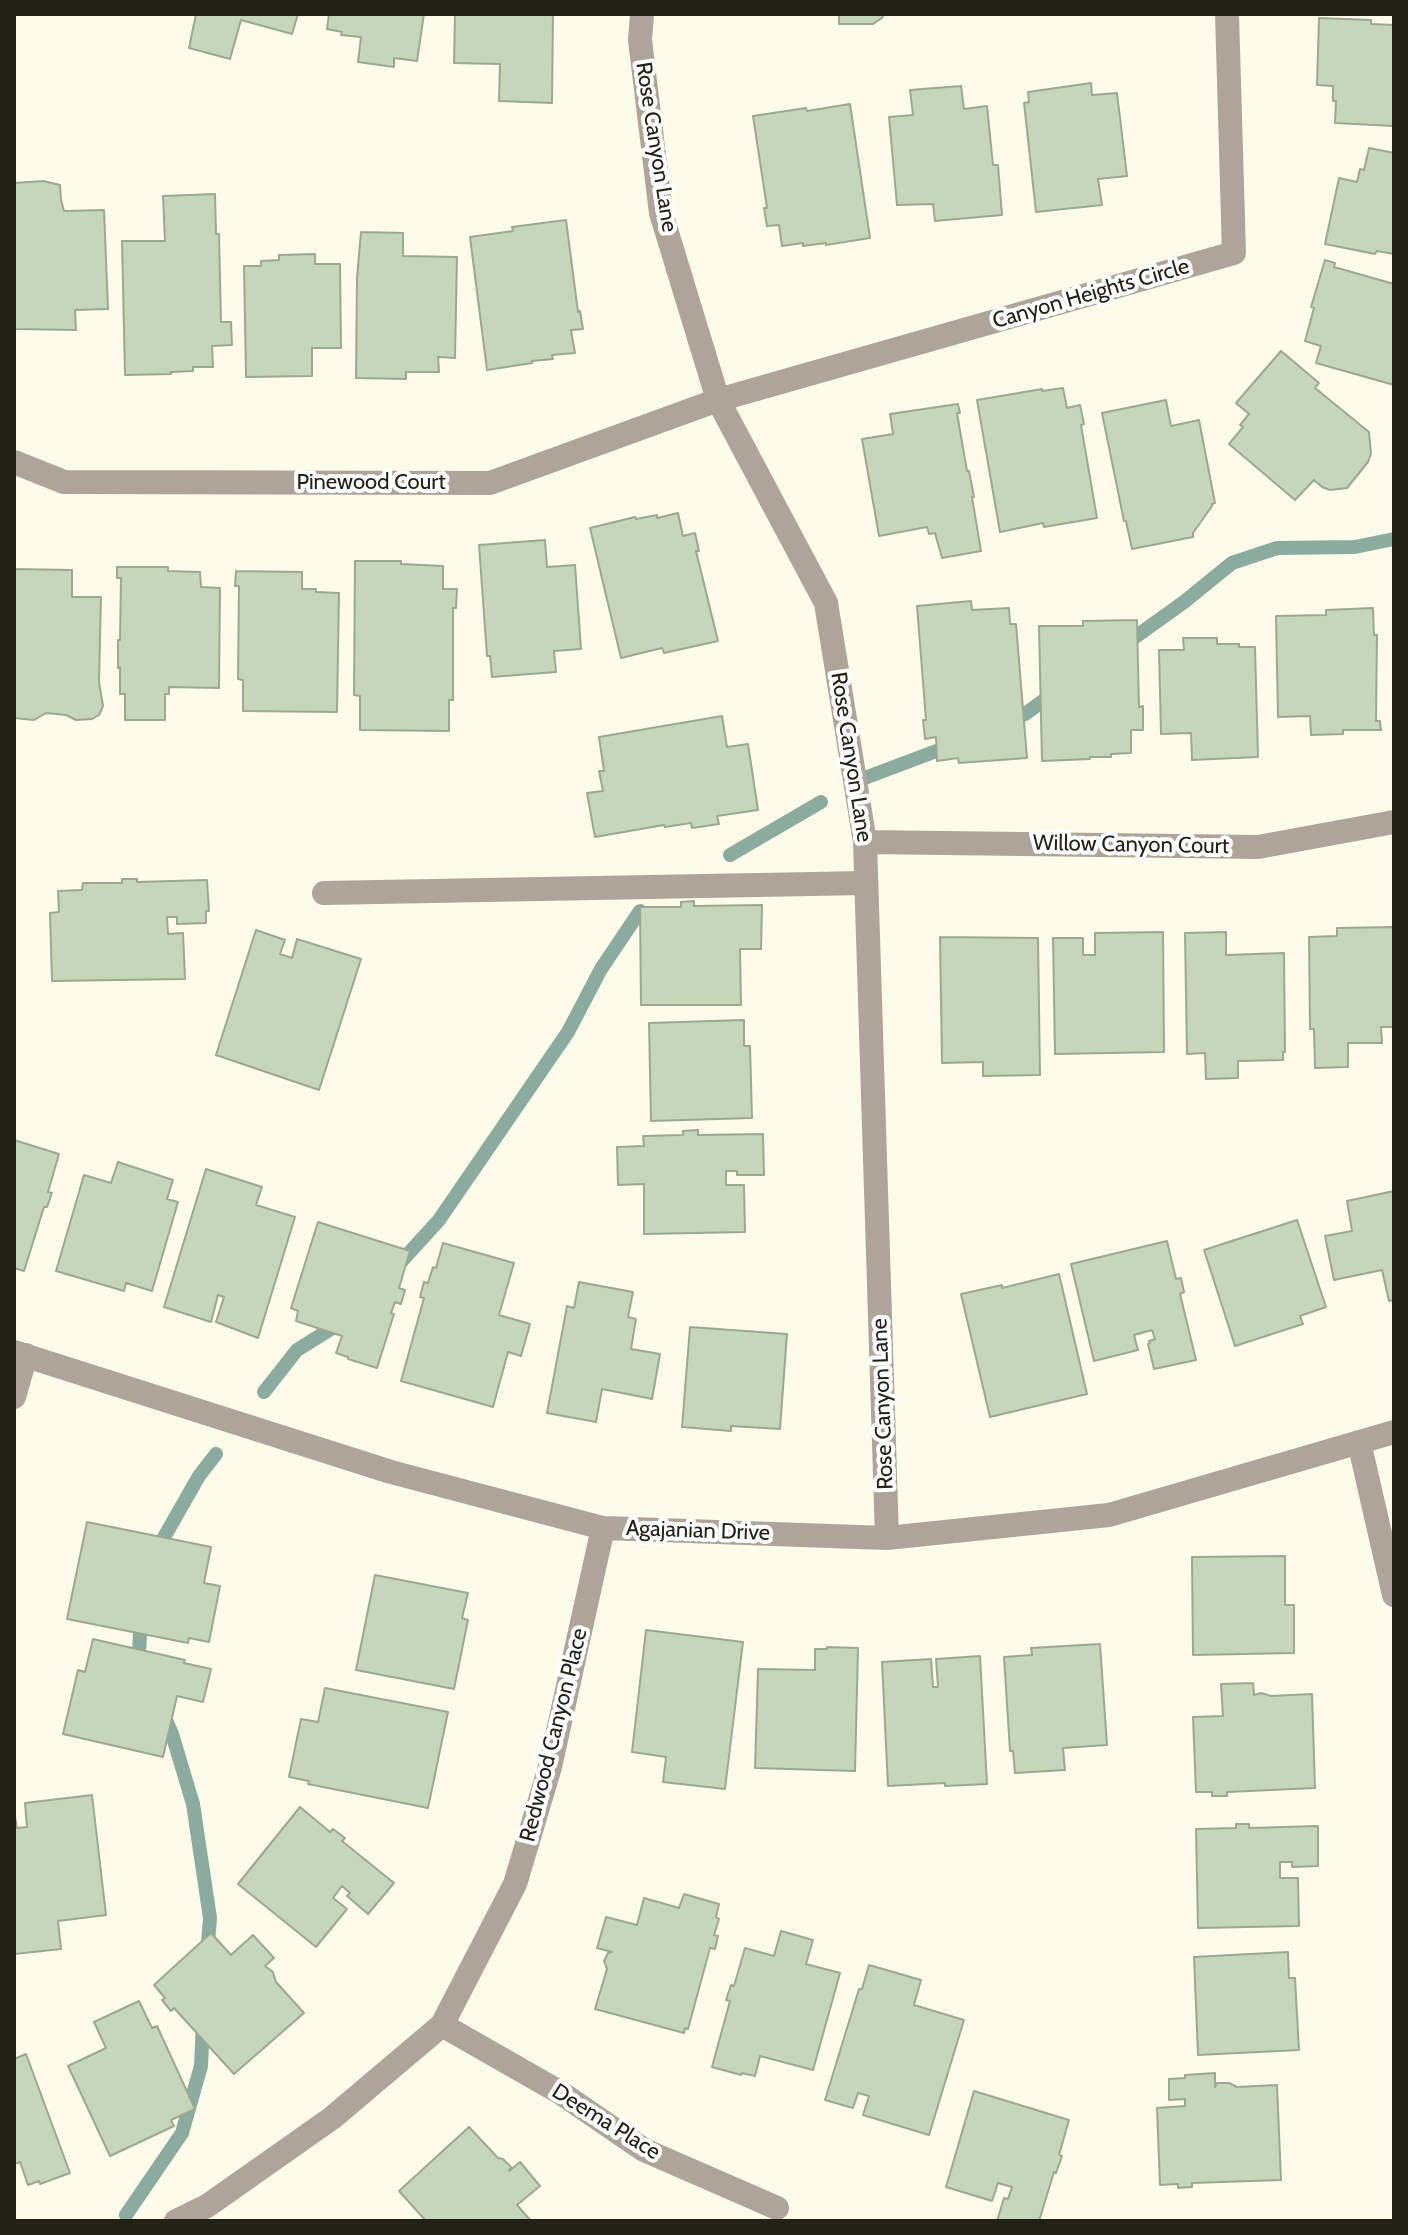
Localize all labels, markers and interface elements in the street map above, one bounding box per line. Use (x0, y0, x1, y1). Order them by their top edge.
street label: Rose Canyon Lane (630, 60, 682, 234)
street label: Canyon Heights Circle (990, 253, 1192, 335)
street label: Pinewood Court (296, 470, 446, 496)
street label: Rose Canyon Lane (825, 670, 877, 844)
street label: Willow Canyon Court (1033, 830, 1229, 860)
street label: Rose Canyon Lane (867, 1318, 899, 1490)
street label: Agajanian Drive (625, 1515, 771, 1547)
street label: Redwood Canyon Place (515, 1625, 593, 1845)
street label: Deema Place (547, 2078, 665, 2166)

